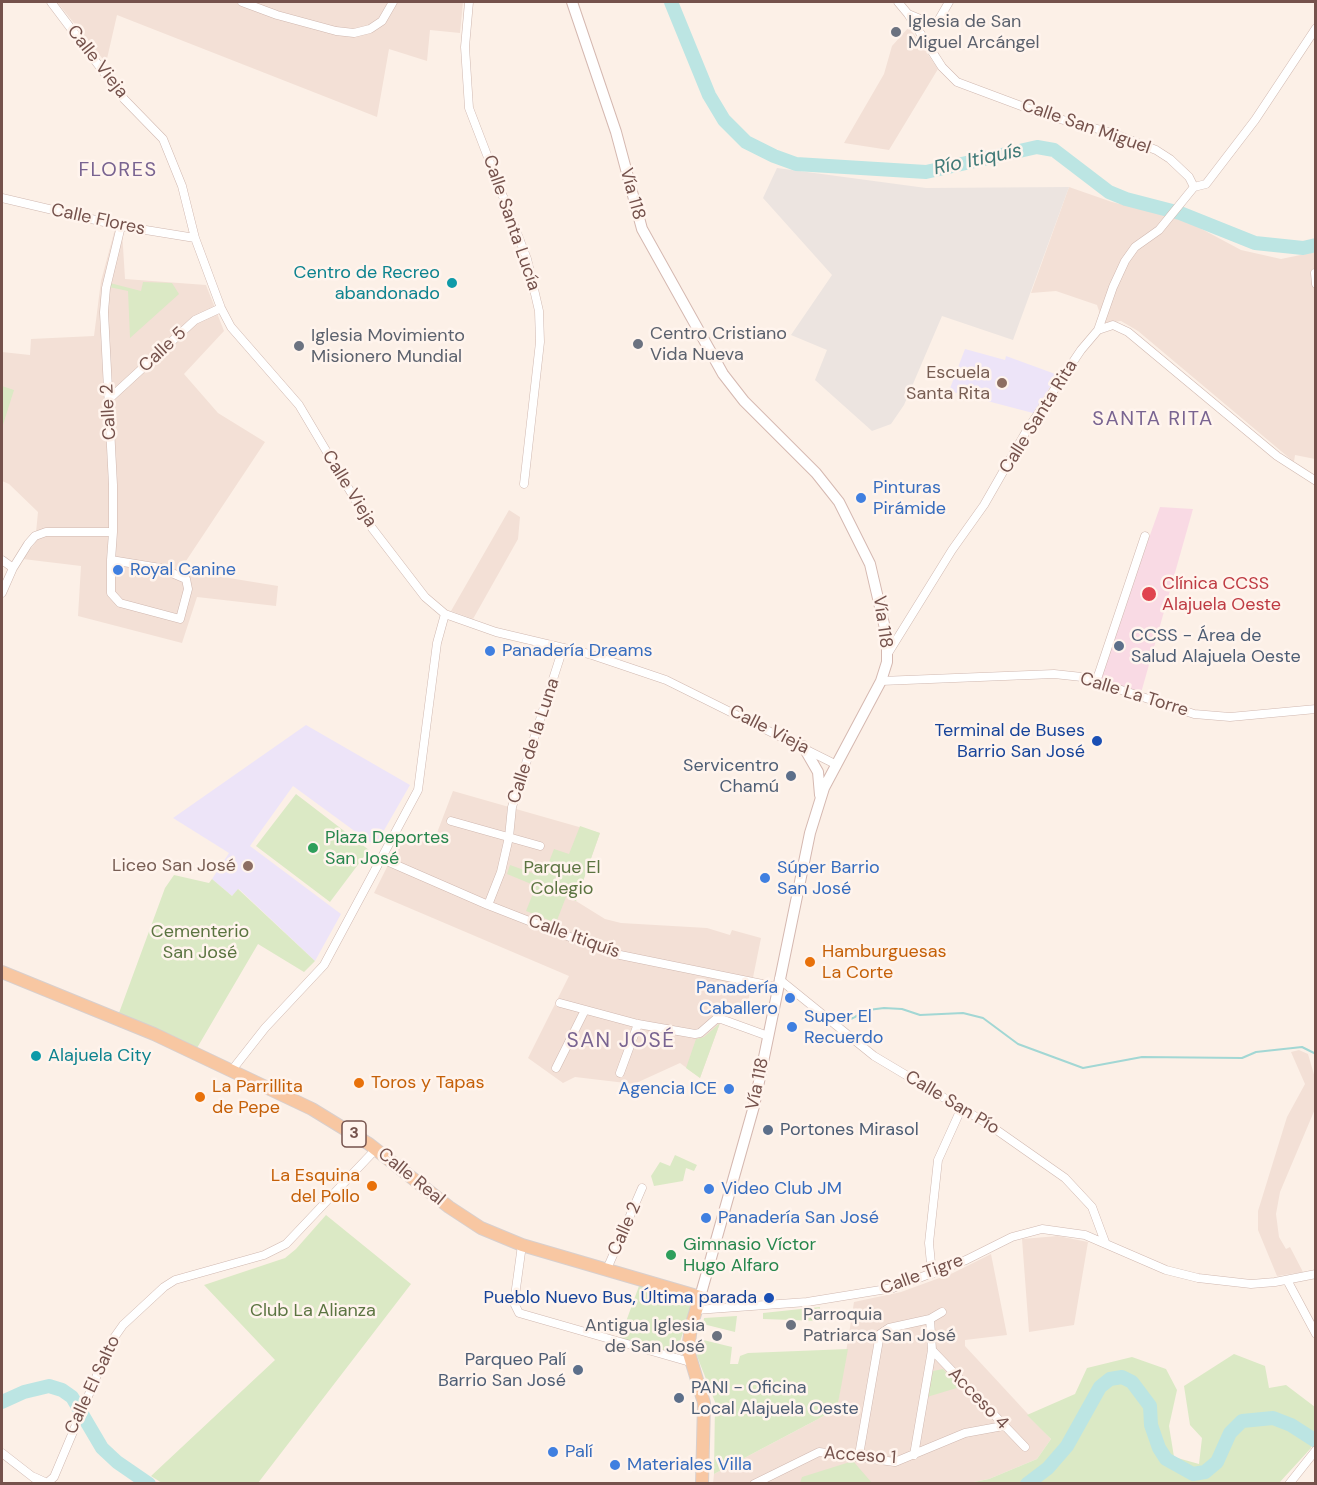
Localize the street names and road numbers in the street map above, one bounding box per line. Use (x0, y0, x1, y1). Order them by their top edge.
street label: Calle Vieja (62, 21, 132, 103)
street label: Calle San Miguel (1019, 95, 1153, 159)
street label: Calle Santa Lucía (478, 152, 544, 294)
street label: Vía 118 (615, 166, 649, 222)
street label: Calle Flores (49, 199, 147, 241)
street label: Calle 5 (135, 323, 191, 377)
street label: Calle Santa Rita (995, 356, 1083, 478)
street label: Calle 2 (97, 383, 121, 441)
street label: Calle Vieja (317, 447, 381, 531)
street label: Vía 118 (868, 594, 896, 650)
street label: Calle La Torre (1077, 668, 1191, 722)
street label: Calle de la Luna (504, 676, 564, 806)
street label: Calle Vieja (726, 701, 812, 759)
street label: Calle Itiquís (525, 910, 623, 964)
street label: Vía 118 (742, 1056, 774, 1112)
street label: Calle San Pío (901, 1066, 1003, 1140)
road number: 3 (342, 1121, 366, 1147)
street label: Calle Real (373, 1143, 449, 1211)
street label: Calle 2 (604, 1199, 646, 1259)
street label: Calle Tigre (878, 1250, 966, 1300)
street label: Calle El Salto (61, 1332, 125, 1438)
street label: Acceso 4 (943, 1364, 1013, 1434)
street label: Acceso 1 (823, 1443, 897, 1469)

